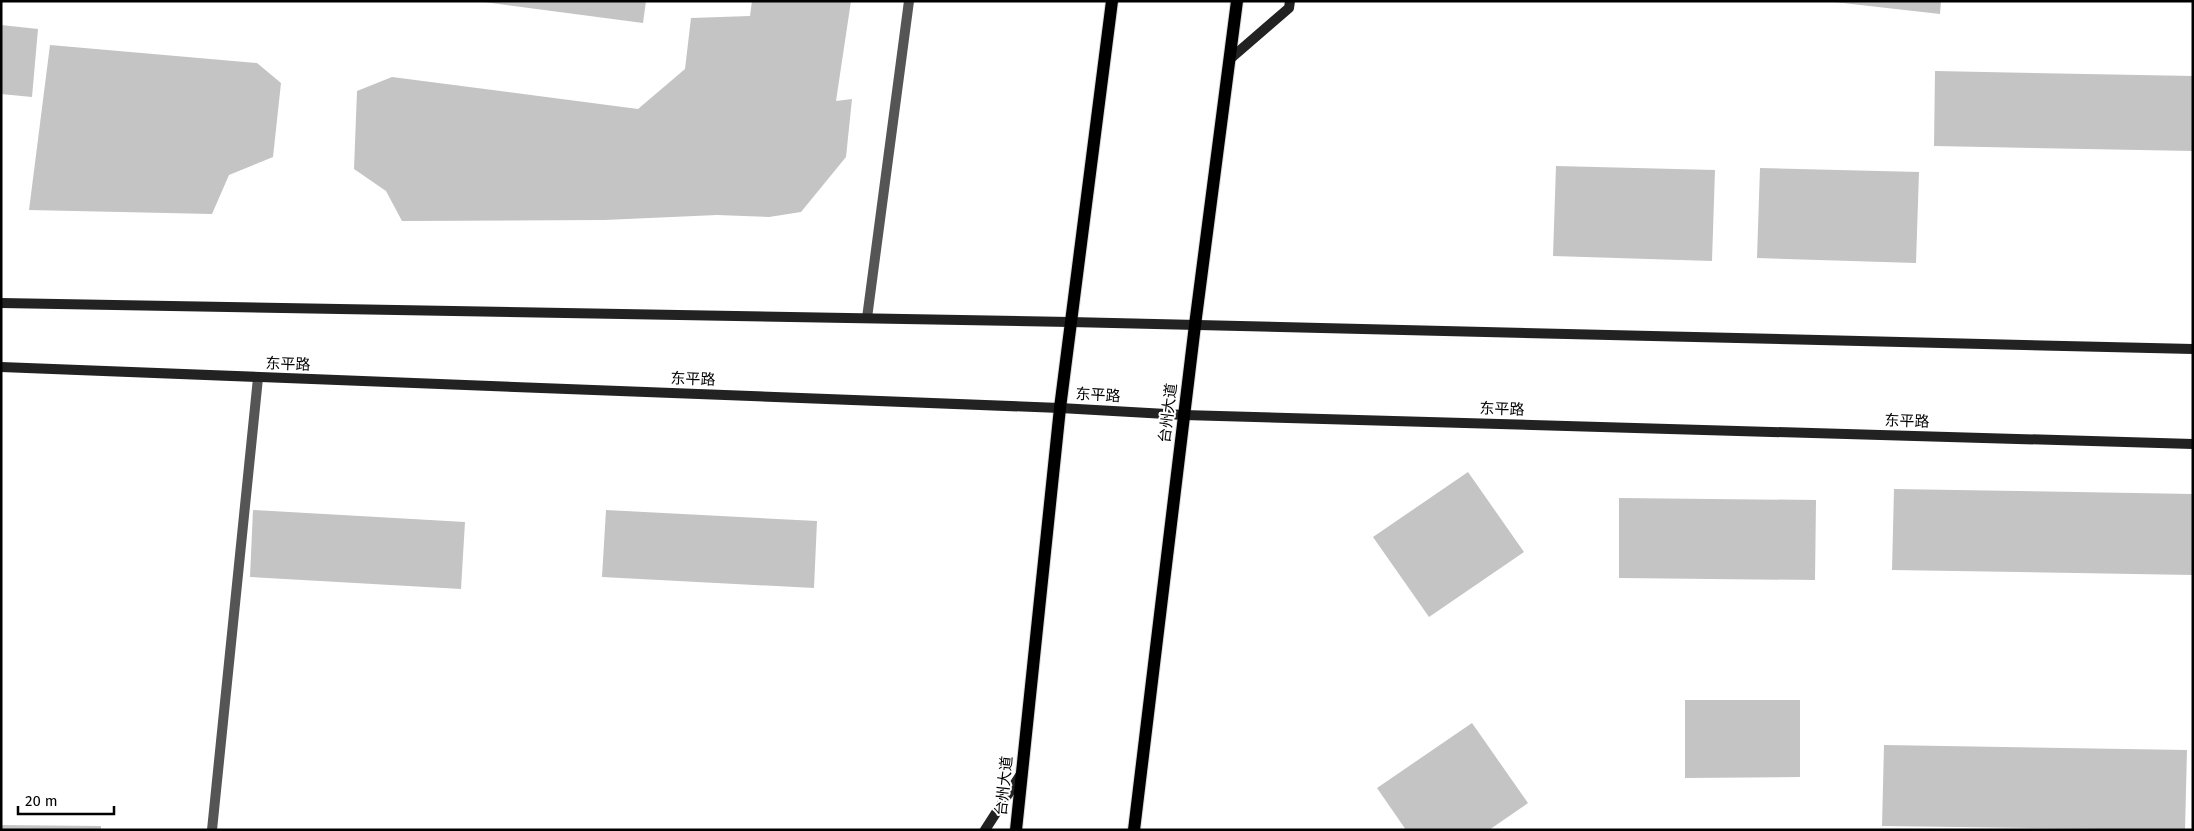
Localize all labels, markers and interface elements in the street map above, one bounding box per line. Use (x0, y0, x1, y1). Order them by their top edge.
street label: 东平路 (265, 354, 311, 374)
street label: 东平路 (670, 369, 716, 389)
street label: 台州大道 (1155, 382, 1181, 444)
street label: 东平路 (1075, 385, 1121, 405)
street label: 东平路 (1479, 399, 1525, 419)
street label: 东平路 (1884, 411, 1930, 431)
street label: 台州大道 (992, 755, 1016, 817)
scale bar (18, 784, 114, 816)
text: 20 m (25, 792, 58, 810)

